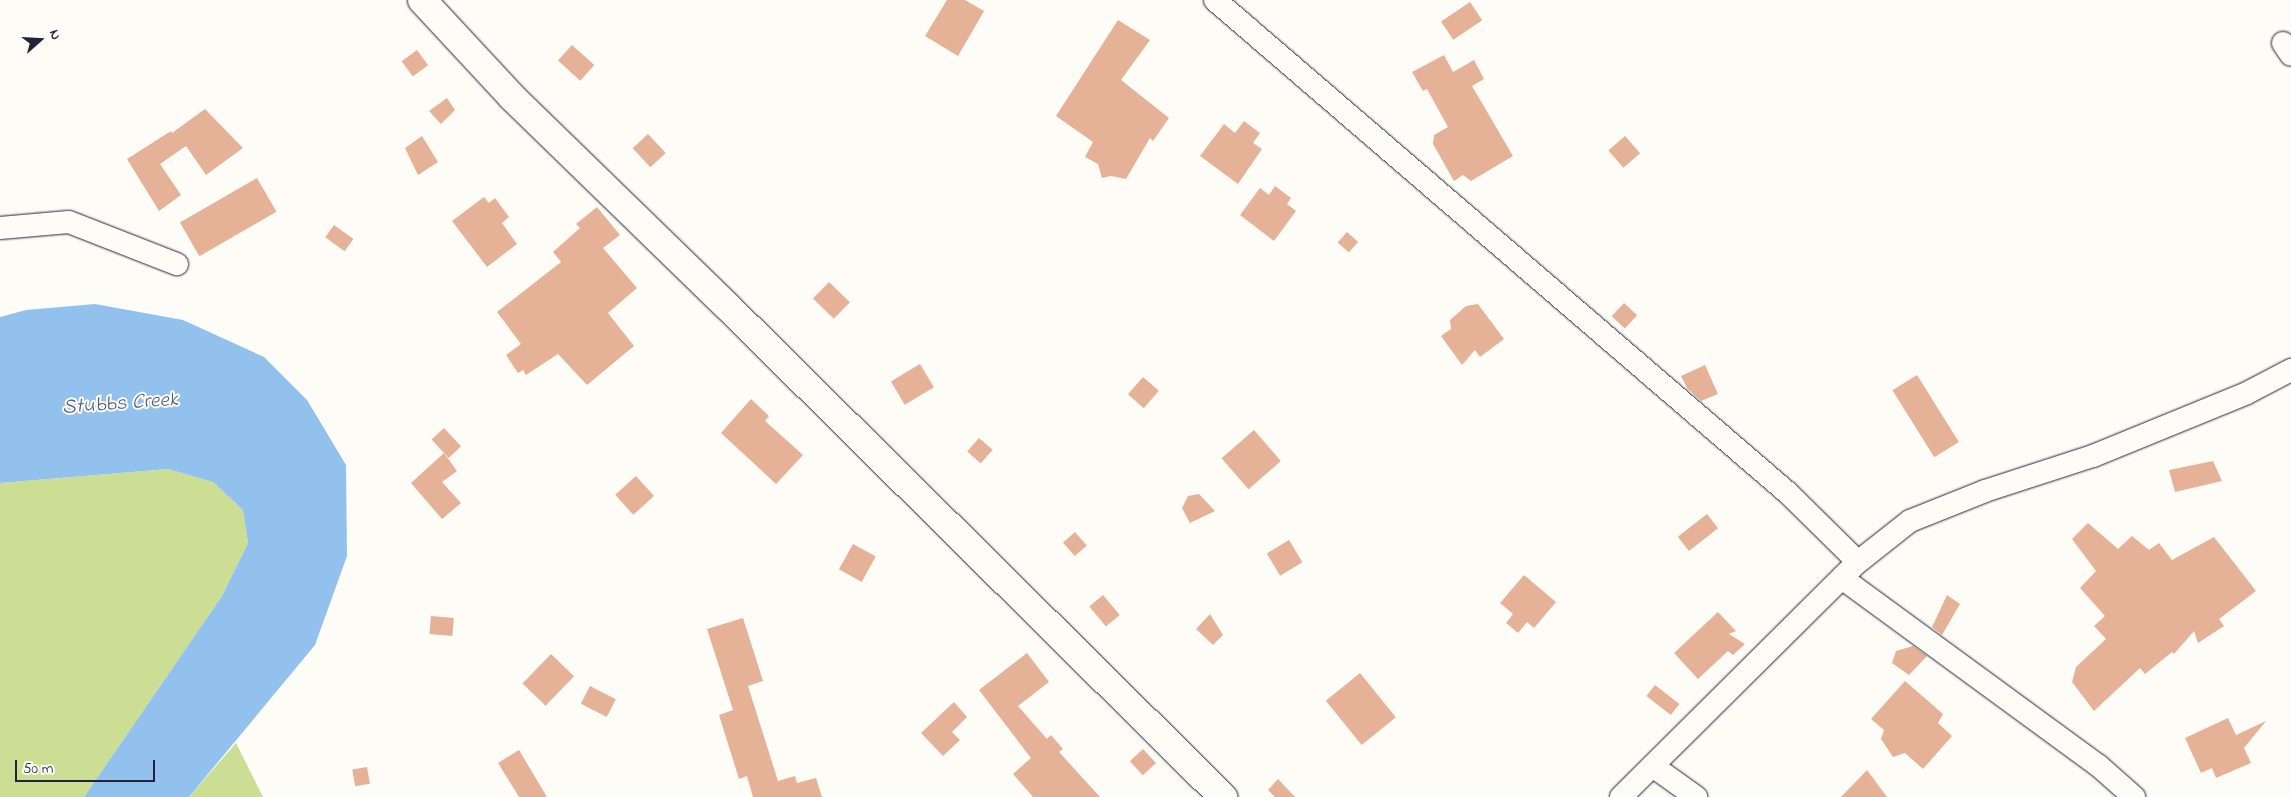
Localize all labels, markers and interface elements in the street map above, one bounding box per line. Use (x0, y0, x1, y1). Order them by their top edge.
north arrow (15, 15, 65, 65)
text: N (43, 27, 66, 43)
water label: Stubbs Creek (61, 387, 179, 421)
scale bar (18, 750, 158, 782)
text: 50 m (23, 758, 53, 780)

